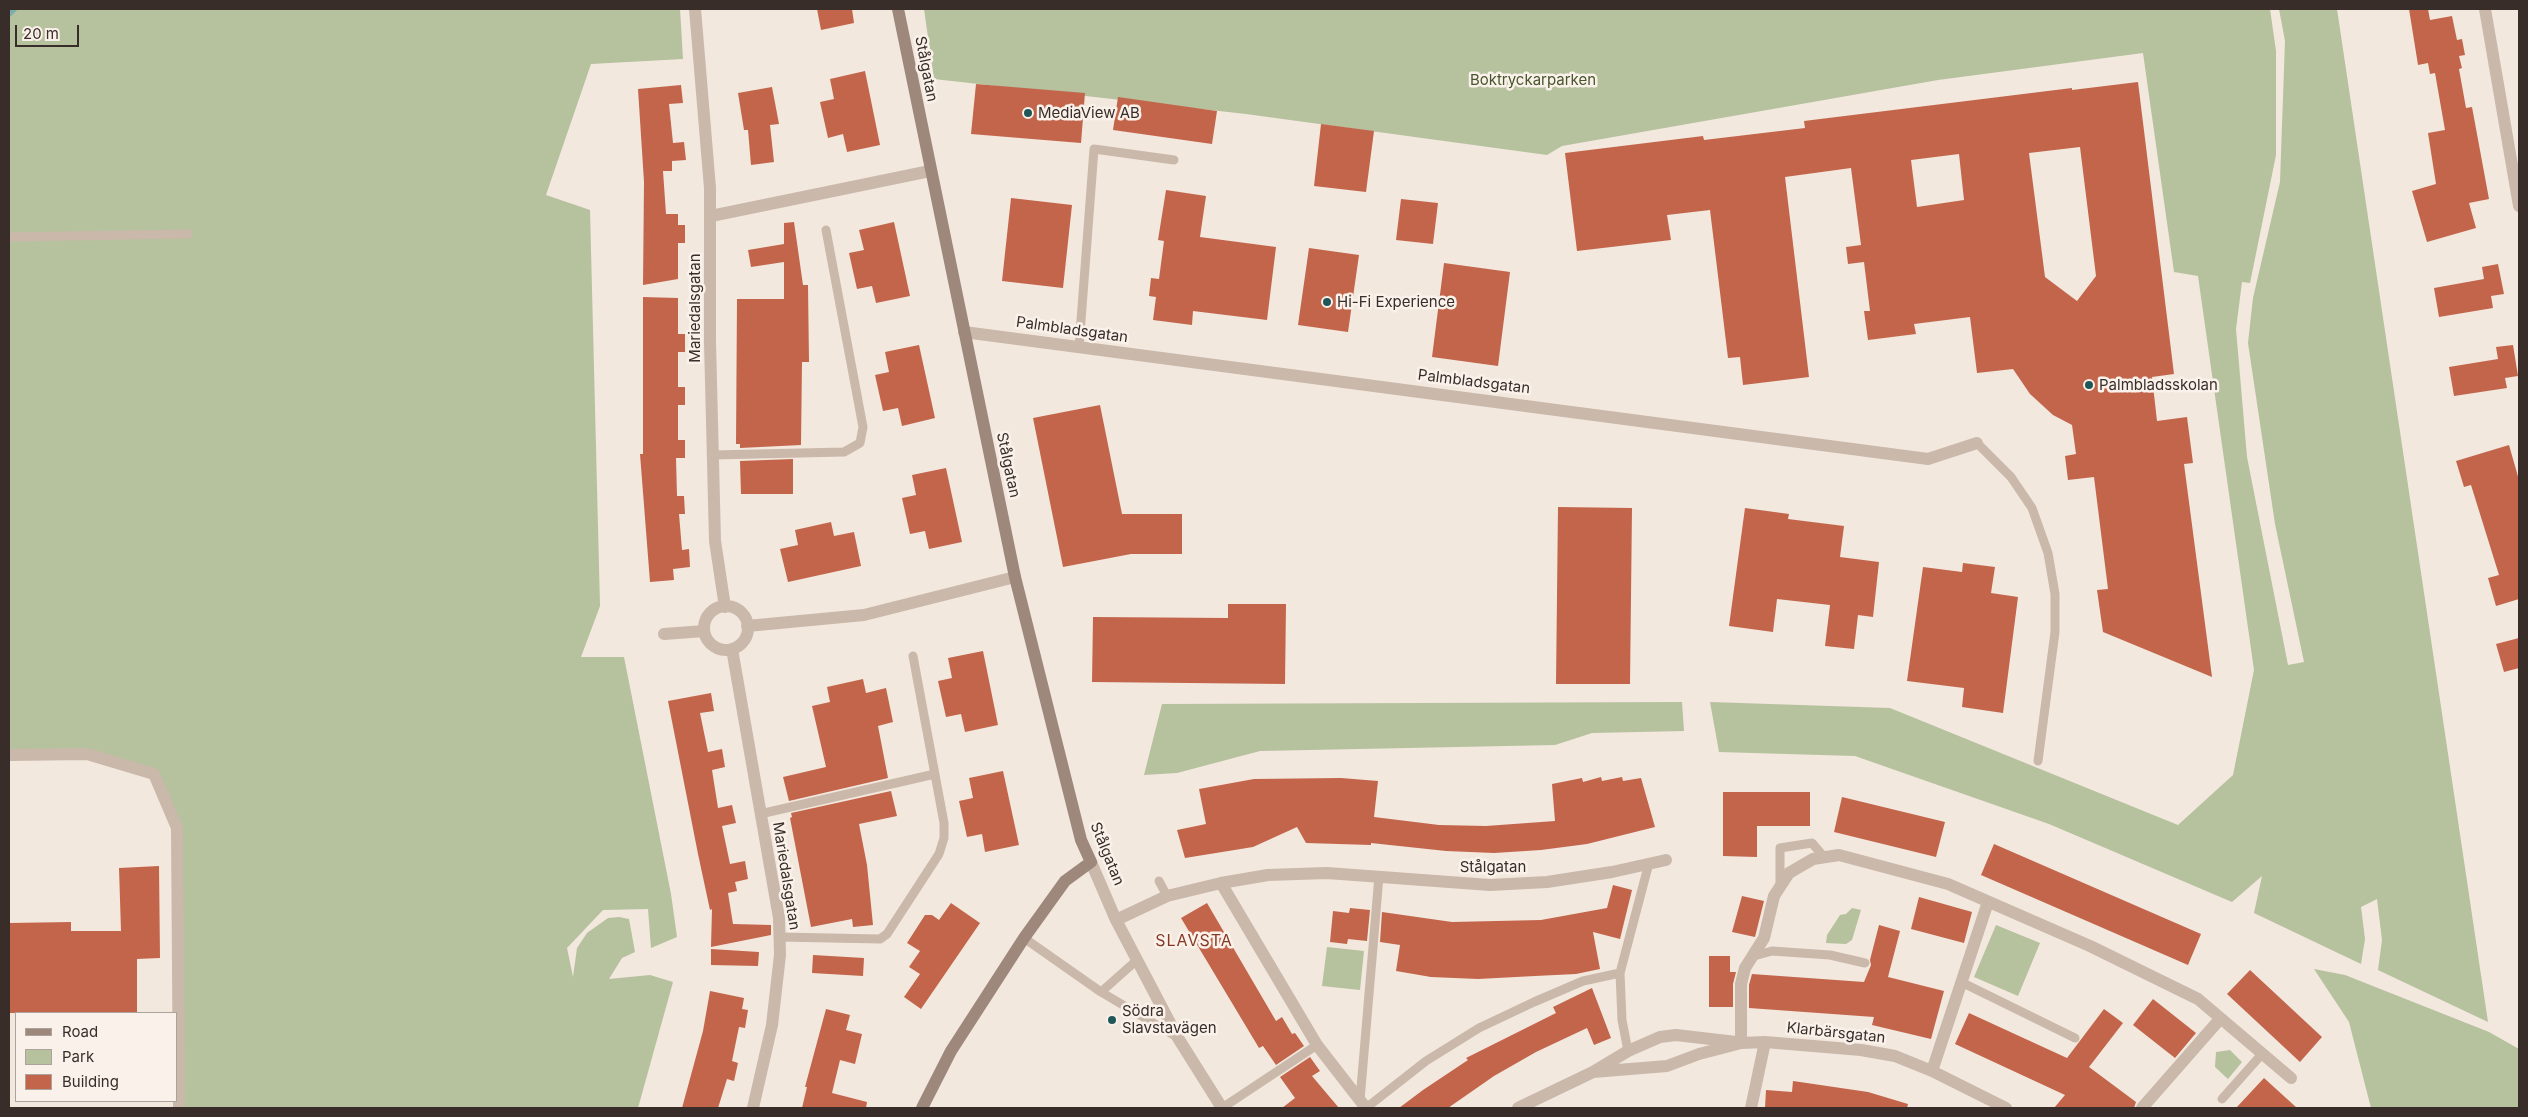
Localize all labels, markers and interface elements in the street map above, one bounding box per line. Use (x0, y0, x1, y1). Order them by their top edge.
scale bar (18, 15, 81, 47)
text: 20 m (23, 24, 59, 43)
street label: Stålgatan (911, 35, 941, 103)
park label: Boktryckarparken (1470, 71, 1596, 89)
place label: MediaView AB (1038, 104, 1140, 122)
marker: MediaView AB (1022, 107, 1034, 119)
street label: Mariedalsgatan (686, 253, 704, 363)
place label: Hi-Fi Experience (1337, 293, 1455, 311)
marker: Hi-Fi Experience (1321, 296, 1333, 308)
street label: Palmbladsgatan (1015, 313, 1129, 347)
street label: Palmbladsgatan (1417, 366, 1531, 398)
place label: Palmbladsskolan (2099, 376, 2218, 394)
marker: Palmbladsskolan (2083, 379, 2095, 391)
street label: Stålgatan (992, 431, 1024, 499)
street label: Stålgatan (1086, 820, 1128, 888)
street label: Mariedalsgatan (769, 821, 803, 931)
street label: Stålgatan (1460, 858, 1526, 876)
district label: SLAVSTA (1154, 931, 1234, 951)
place label: Södra Slavstavägen (1122, 1002, 1217, 1037)
legend (15, 1012, 178, 1102)
marker: Södra Slavstavägen (1106, 1014, 1118, 1026)
street label: Klarbärsgatan (1786, 1019, 1886, 1047)
text: Road (62, 1022, 98, 1041)
text: Park (62, 1047, 94, 1066)
text: Building (62, 1072, 119, 1091)

